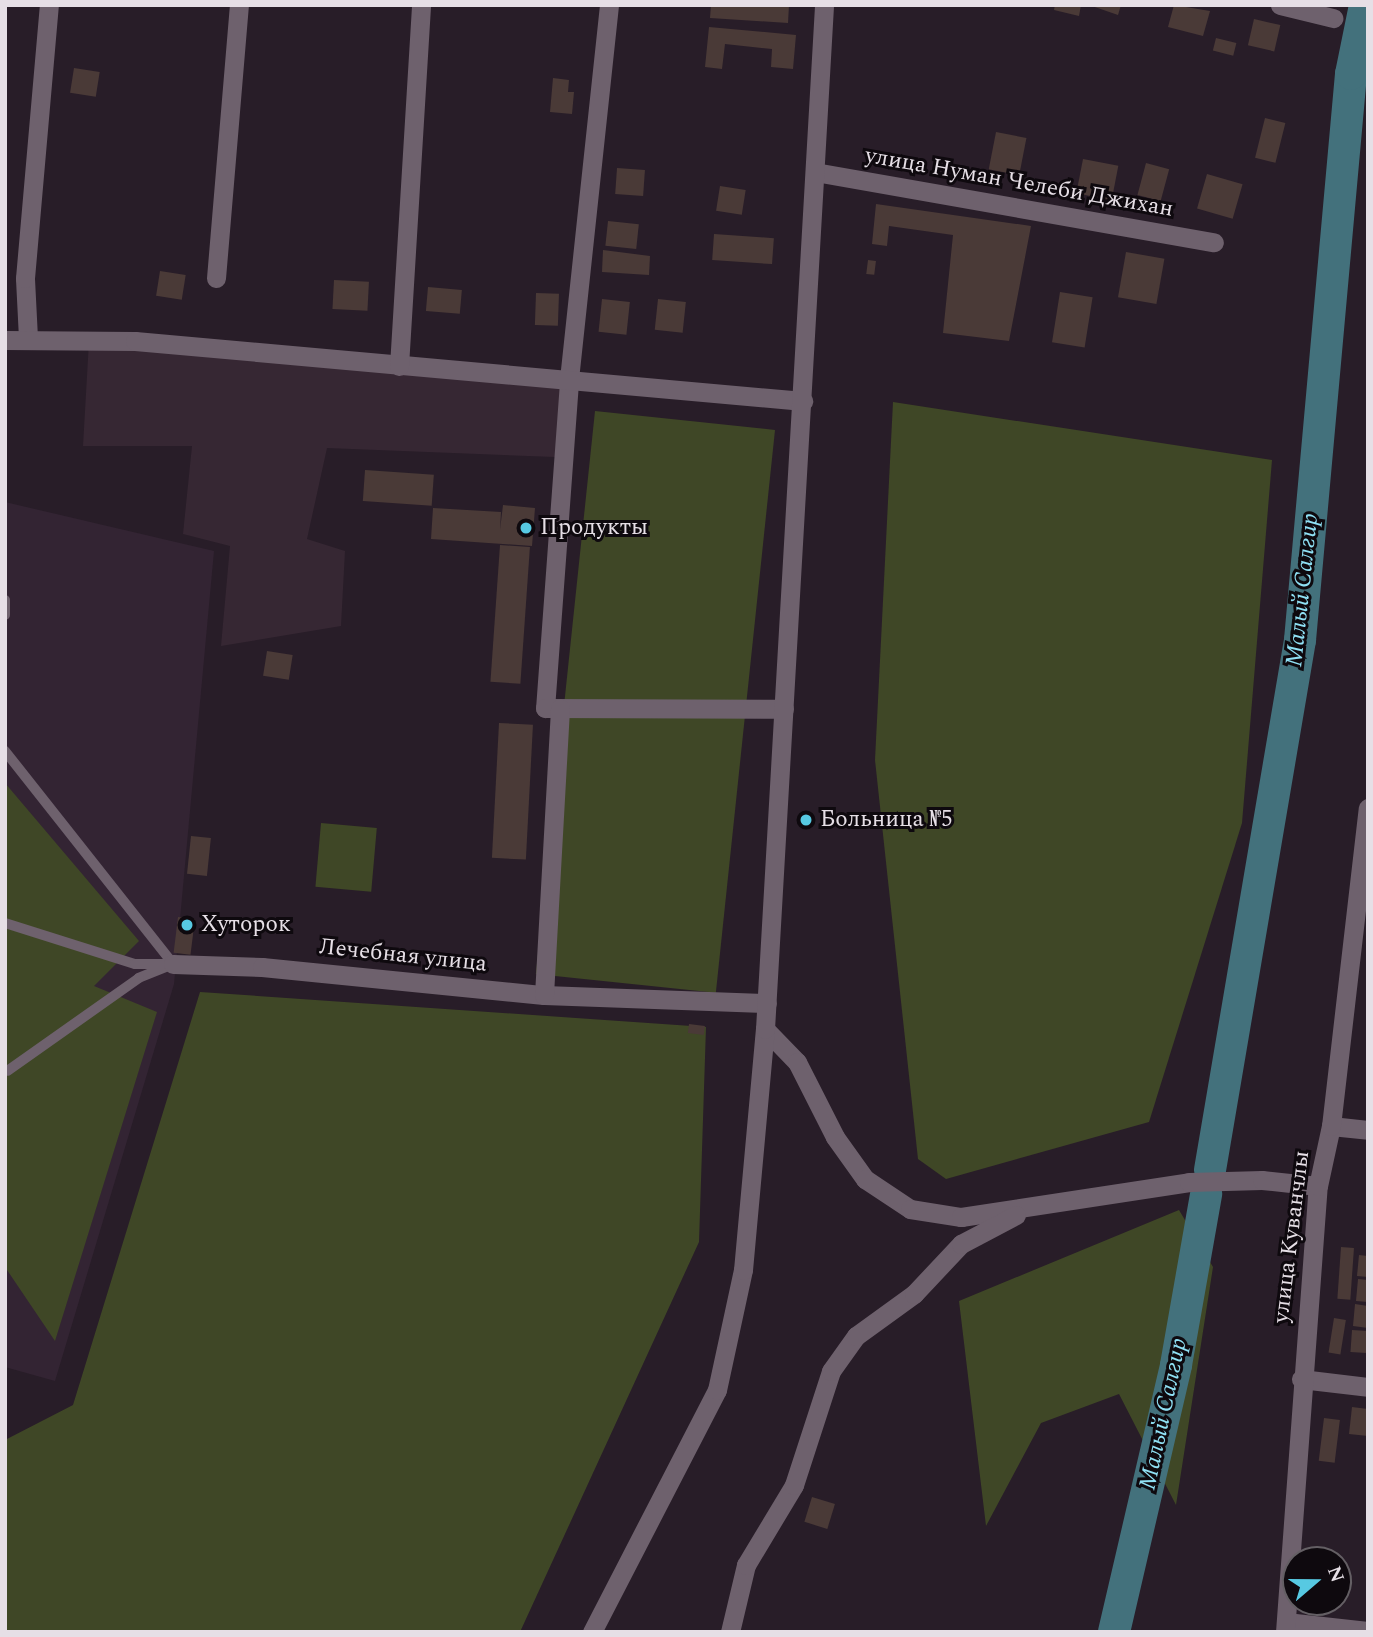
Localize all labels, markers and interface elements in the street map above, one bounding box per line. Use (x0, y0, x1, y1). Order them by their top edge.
street label: улица Нуман Челеби Джихан (863, 142, 1175, 224)
water label: Малый Салгир (1281, 512, 1325, 668)
place label: Продукты (540, 514, 648, 542)
marker: Продукты (518, 520, 534, 536)
place label: Больница №5 (820, 806, 953, 834)
marker: Больница №5 (798, 812, 814, 828)
place label: Хуторок (201, 911, 291, 939)
marker: Хуторок (179, 917, 195, 933)
street label: Лечебная улица (318, 933, 488, 979)
street label: улица Куванчлы (1268, 1149, 1316, 1325)
water label: Малый Салгир (1134, 1335, 1194, 1493)
north arrow (1282, 1546, 1352, 1616)
text: N (1319, 1562, 1352, 1587)

